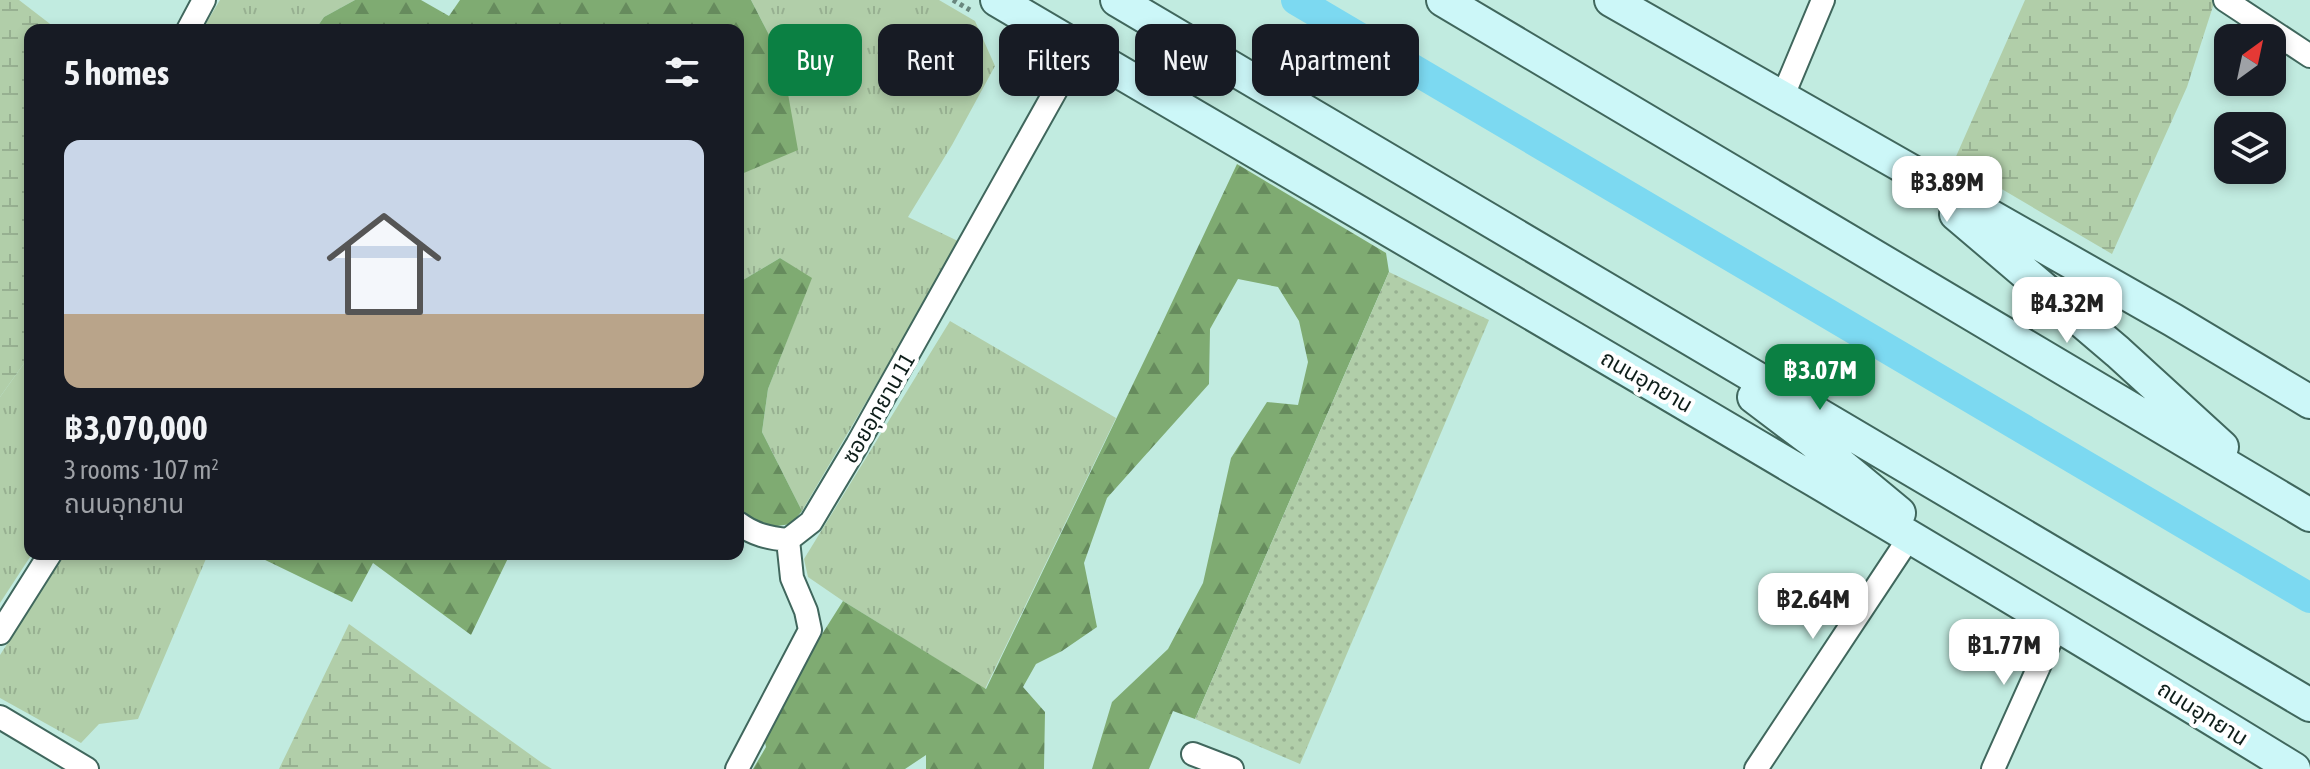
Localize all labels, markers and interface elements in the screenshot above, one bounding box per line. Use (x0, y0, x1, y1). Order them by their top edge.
chip: Buy (768, 24, 862, 96)
chip: Rent (878, 24, 983, 96)
chip: Filters (999, 24, 1119, 96)
chip: New (1135, 24, 1236, 96)
chip: Apartment (1252, 24, 1419, 96)
north arrow (2214, 24, 2286, 96)
map controls (2214, 24, 2286, 184)
icon: filters (660, 50, 704, 94)
text: 5 homes (64, 53, 169, 92)
button: layers (2214, 112, 2286, 184)
pin: ฿3.89M (1882, 156, 2012, 224)
text: ฿3.89M (1910, 167, 1984, 197)
icon: home (312, 192, 456, 336)
pin: ฿4.32M (2002, 277, 2132, 345)
text: ฿4.32M (2030, 288, 2104, 318)
street label: ถนนอุทยาน (1596, 344, 1698, 419)
pin: ฿3.07M (1755, 344, 1885, 412)
street label: ซอยอุทยาน 11 (836, 348, 921, 468)
text: ฿3.07M (1783, 355, 1857, 385)
text: ฿3,070,000 (64, 408, 208, 447)
text: 3 rooms · 107 m² (64, 455, 219, 485)
text: ถนนอุทยาน (64, 489, 184, 519)
pin: ฿2.64M (1748, 573, 1878, 641)
text: ฿2.64M (1776, 584, 1850, 614)
pin: ฿1.77M (1939, 619, 2069, 687)
text: ฿1.77M (1967, 630, 2041, 660)
street label: ถนนอุทยาน (2152, 675, 2253, 752)

